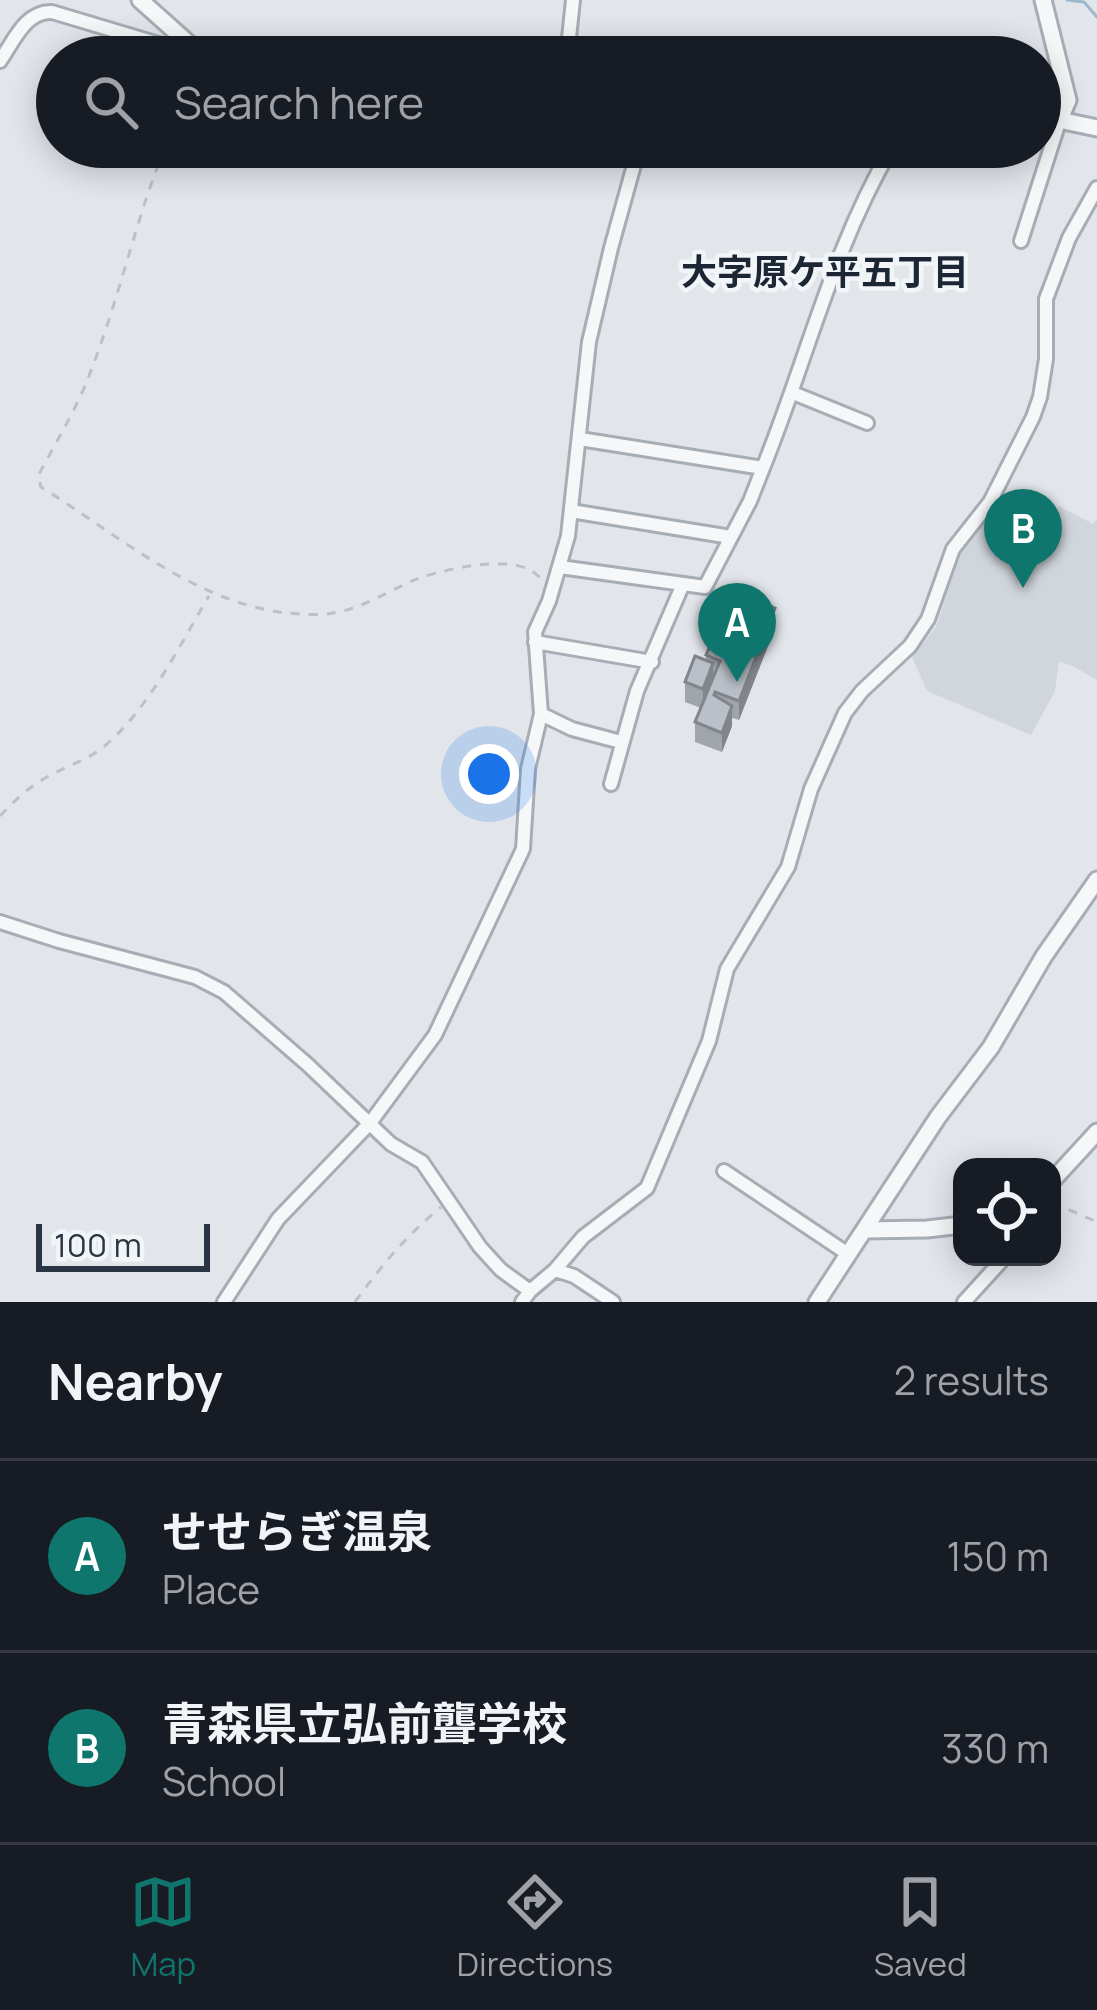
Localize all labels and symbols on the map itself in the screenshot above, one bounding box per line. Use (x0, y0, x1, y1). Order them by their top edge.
district label: 大字原ケ平五丁目 (681, 247, 969, 296)
pin: B (984, 489, 1062, 588)
pin: A (698, 583, 776, 682)
your location (459, 744, 519, 804)
scale bar (36, 1218, 210, 1271)

